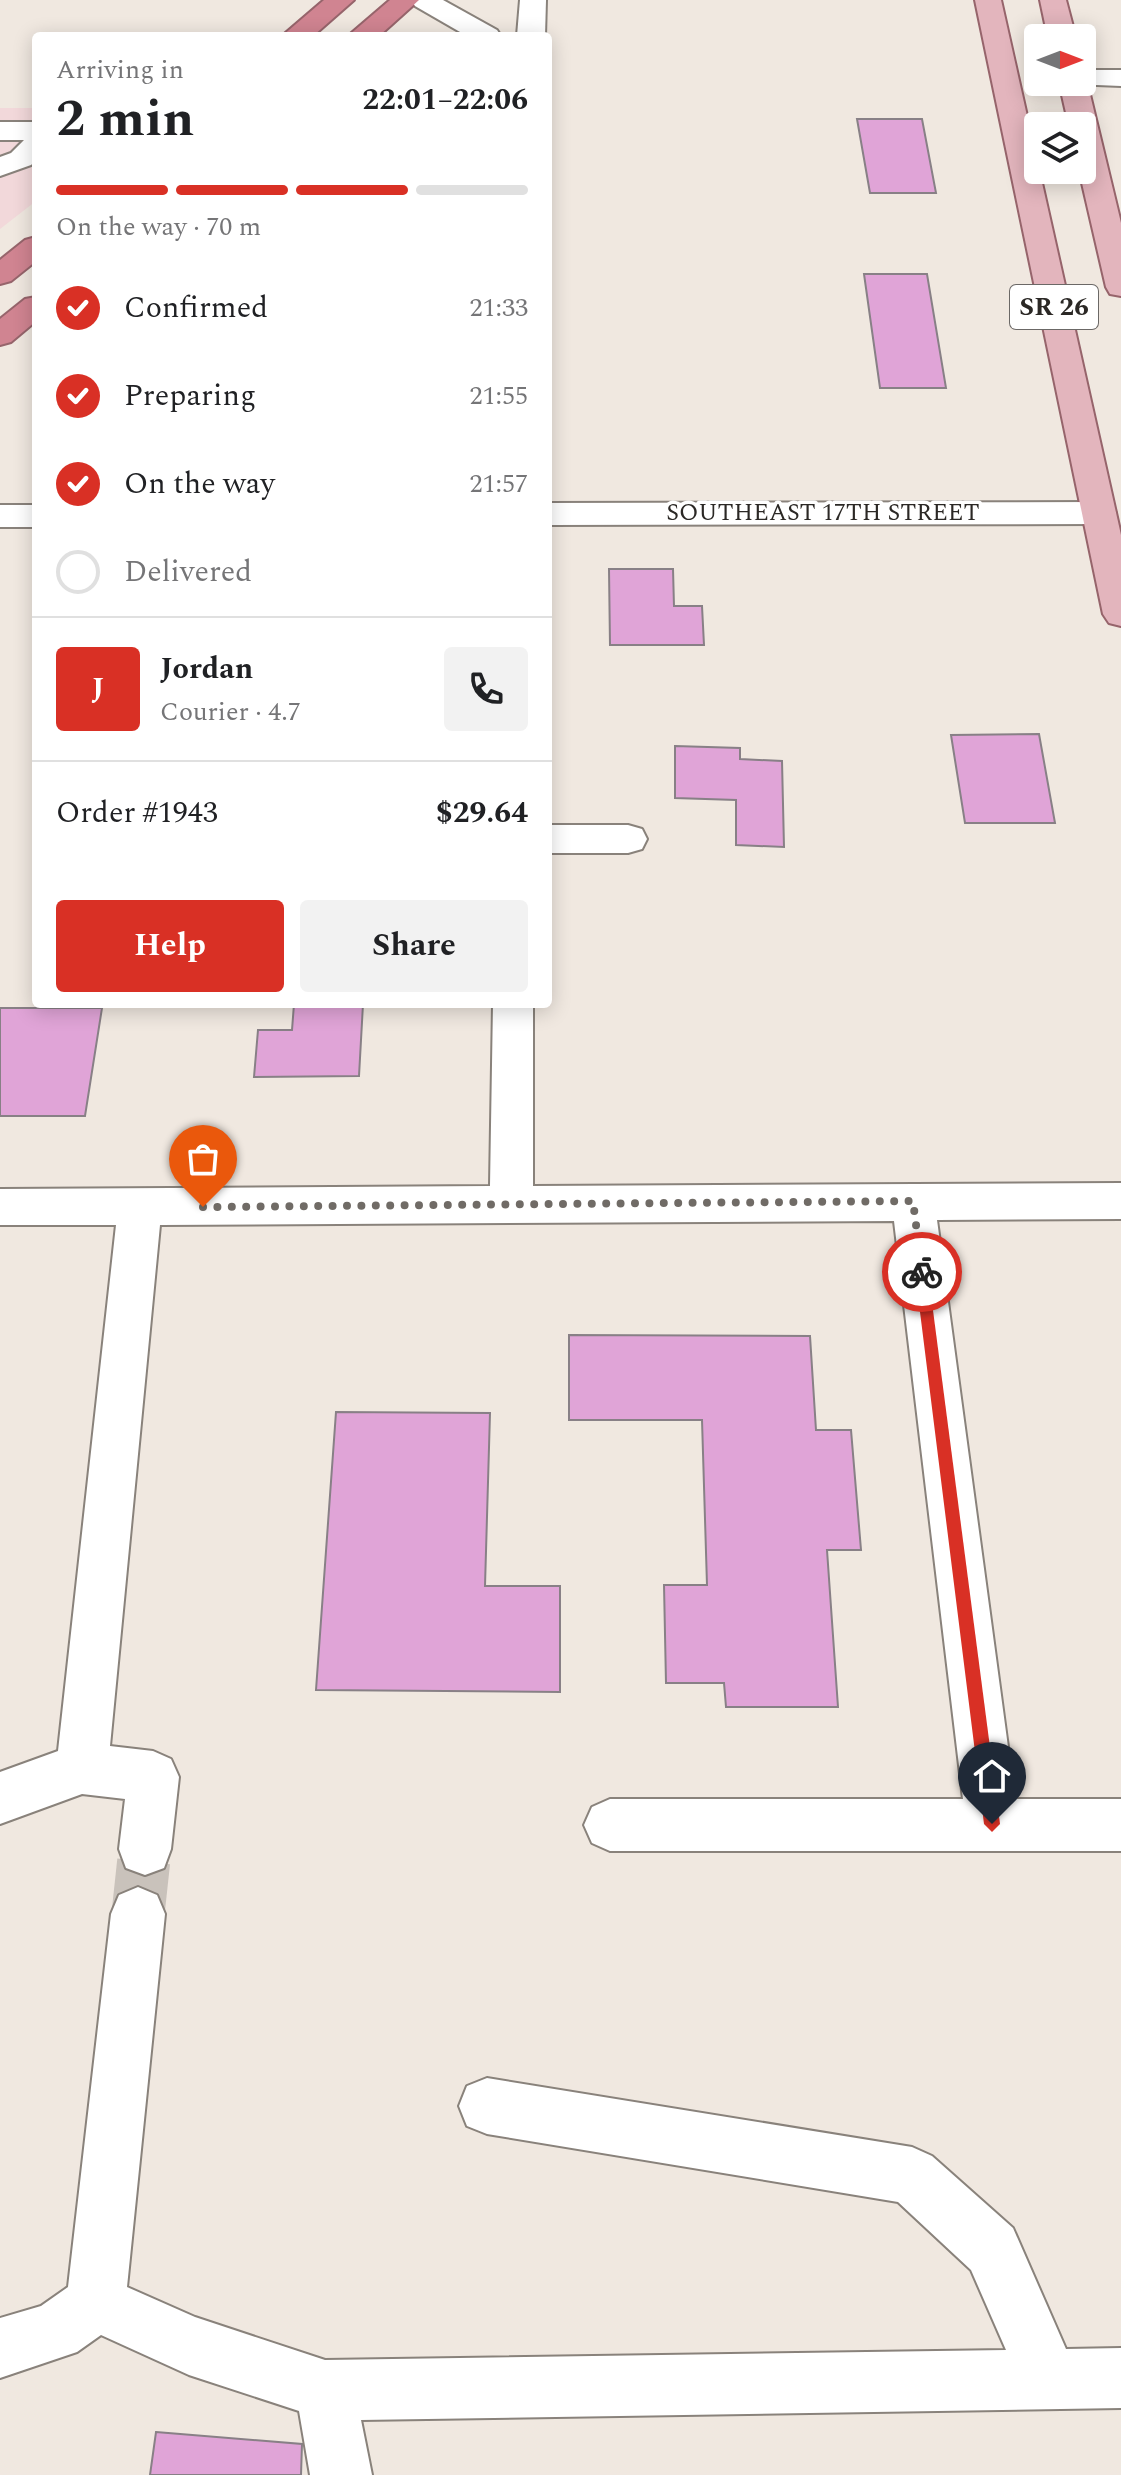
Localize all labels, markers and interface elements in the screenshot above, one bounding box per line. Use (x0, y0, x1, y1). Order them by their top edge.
north arrow (1024, 24, 1096, 96)
map controls (1024, 24, 1096, 184)
text: Arriving in (56, 50, 184, 90)
text: 22:01–22:06 (362, 77, 528, 123)
text: 2 min (56, 80, 194, 159)
button: layers (1024, 112, 1096, 184)
text: On the way · 70 m (56, 207, 261, 247)
text: Confirmed (124, 285, 268, 331)
road number: SR 26 (1010, 285, 1098, 329)
icon: check (56, 286, 100, 330)
text: 21:33 (469, 288, 528, 328)
text: Preparing (124, 373, 256, 419)
icon: check (56, 374, 100, 418)
text: 21:55 (469, 376, 528, 416)
text: On the way (124, 461, 275, 507)
icon: check (56, 462, 100, 506)
text: 21:57 (469, 464, 528, 504)
street label: SOUTHEAST 17TH STREET (666, 495, 980, 531)
text: Delivered (124, 549, 252, 595)
text: Jordan (160, 646, 253, 692)
button: phone (444, 647, 528, 731)
text: J (92, 666, 104, 712)
text: Courier · 4.7 (160, 692, 301, 732)
text: Order #1943 (56, 790, 218, 836)
text: $29.64 (436, 790, 528, 836)
button: Help (56, 900, 284, 992)
button: Share (300, 900, 528, 992)
pin (169, 1125, 237, 1207)
icon: bag (181, 1137, 225, 1181)
courier (882, 1232, 962, 1312)
icon: bike (900, 1250, 944, 1294)
pin (958, 1742, 1026, 1824)
icon: home (970, 1754, 1014, 1798)

